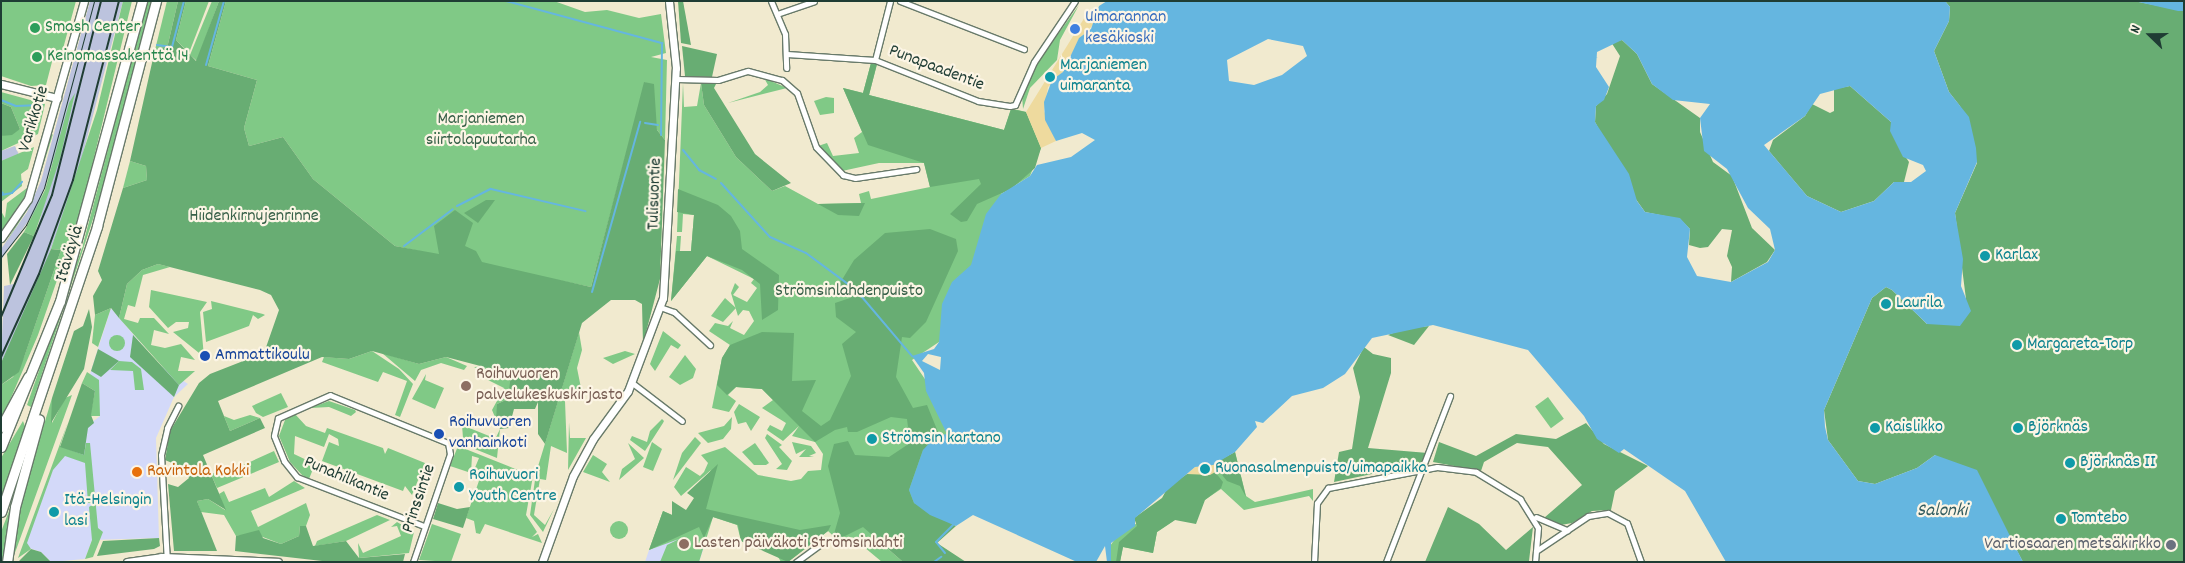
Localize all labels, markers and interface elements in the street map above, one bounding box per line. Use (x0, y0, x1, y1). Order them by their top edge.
place label: Uimarannan kesäkioski (1085, 8, 1166, 50)
north arrow (2125, 10, 2175, 60)
place label: Smash Center (45, 17, 140, 39)
marker: Smash Center (29, 22, 41, 34)
text: N (2126, 22, 2147, 36)
marker: Uimarannan kesäkioski (1069, 23, 1081, 35)
street label: Punapaadentie (885, 41, 987, 97)
place label: Keinomassakenttä 14 (47, 46, 189, 68)
marker: Keinomassakenttä 14 (31, 51, 43, 63)
place label: Marjaniemen uimaranta (1060, 56, 1147, 98)
marker: Marjaniemen uimaranta (1044, 71, 1056, 83)
street label: Varikkotie (15, 83, 55, 155)
park label: Marjaniemen siirtolapuutarha (426, 110, 536, 152)
street label: Tulisuontie (644, 158, 668, 230)
park label: Hiidenkirnujenrinne (189, 206, 319, 228)
street label: Itäväylä (52, 223, 90, 285)
place label: Karlax (1995, 245, 2038, 267)
marker: Karlax (1979, 250, 1991, 262)
park label: Strömsinlahdenpuisto (775, 281, 923, 303)
place label: Laurila (1896, 293, 1942, 315)
marker: Laurila (1880, 298, 1892, 310)
place label: Margareta-Torp (2027, 334, 2133, 356)
marker: Margareta-Torp (2011, 339, 2023, 351)
place label: Ammattikoulu (215, 345, 310, 367)
marker: Ammattikoulu (199, 350, 211, 362)
place label: Roihuvuoren palvelukeskuskirjasto (476, 365, 623, 408)
marker: Roihuvuoren palvelukeskuskirjasto (460, 380, 472, 392)
place label: Roihuvuoren vanhainkoti (449, 413, 531, 456)
place label: Kaislikko (1885, 417, 1943, 439)
place label: Björknäs (2028, 417, 2088, 439)
marker: Kaislikko (1869, 422, 1881, 434)
marker: Björknäs (2012, 422, 2024, 434)
marker: Roihuvuoren vanhainkoti (433, 428, 445, 440)
place label: Strömsin kartano (882, 428, 1001, 450)
marker: Strömsin kartano (866, 433, 878, 445)
street label: Punahilkantie (300, 452, 392, 508)
place label: Björknäs II (2080, 452, 2155, 474)
marker: Björknäs II (2064, 457, 2076, 469)
place label: Ruonasalmenpuisto/uimapaikka (1215, 458, 1427, 480)
place label: Ravintola Kokki (147, 461, 249, 483)
street label: Prinssintie (398, 462, 442, 536)
marker: Ruonasalmenpuisto/uimapaikka (1199, 463, 1211, 475)
marker: Ravintola Kokki (131, 466, 143, 478)
place label: Roihuvuori Youth Centre (469, 466, 557, 508)
marker: Roihuvuori Youth Centre (453, 481, 465, 493)
place label: Itä-Helsingin lasi (64, 491, 151, 534)
water label: Salonki (1917, 501, 1967, 523)
marker: Itä-Helsingin lasi (48, 506, 60, 518)
place label: Tomtebo (2071, 508, 2127, 530)
marker: Tomtebo (2055, 513, 2067, 525)
place label: Lasten päiväkoti Strömsinlahti (694, 533, 903, 555)
place label: Vartiosaaren metsäkirkko (1984, 534, 2161, 556)
marker: Lasten päiväkoti Strömsinlahti (678, 538, 690, 550)
marker: Vartiosaaren metsäkirkko (2165, 539, 2177, 551)

